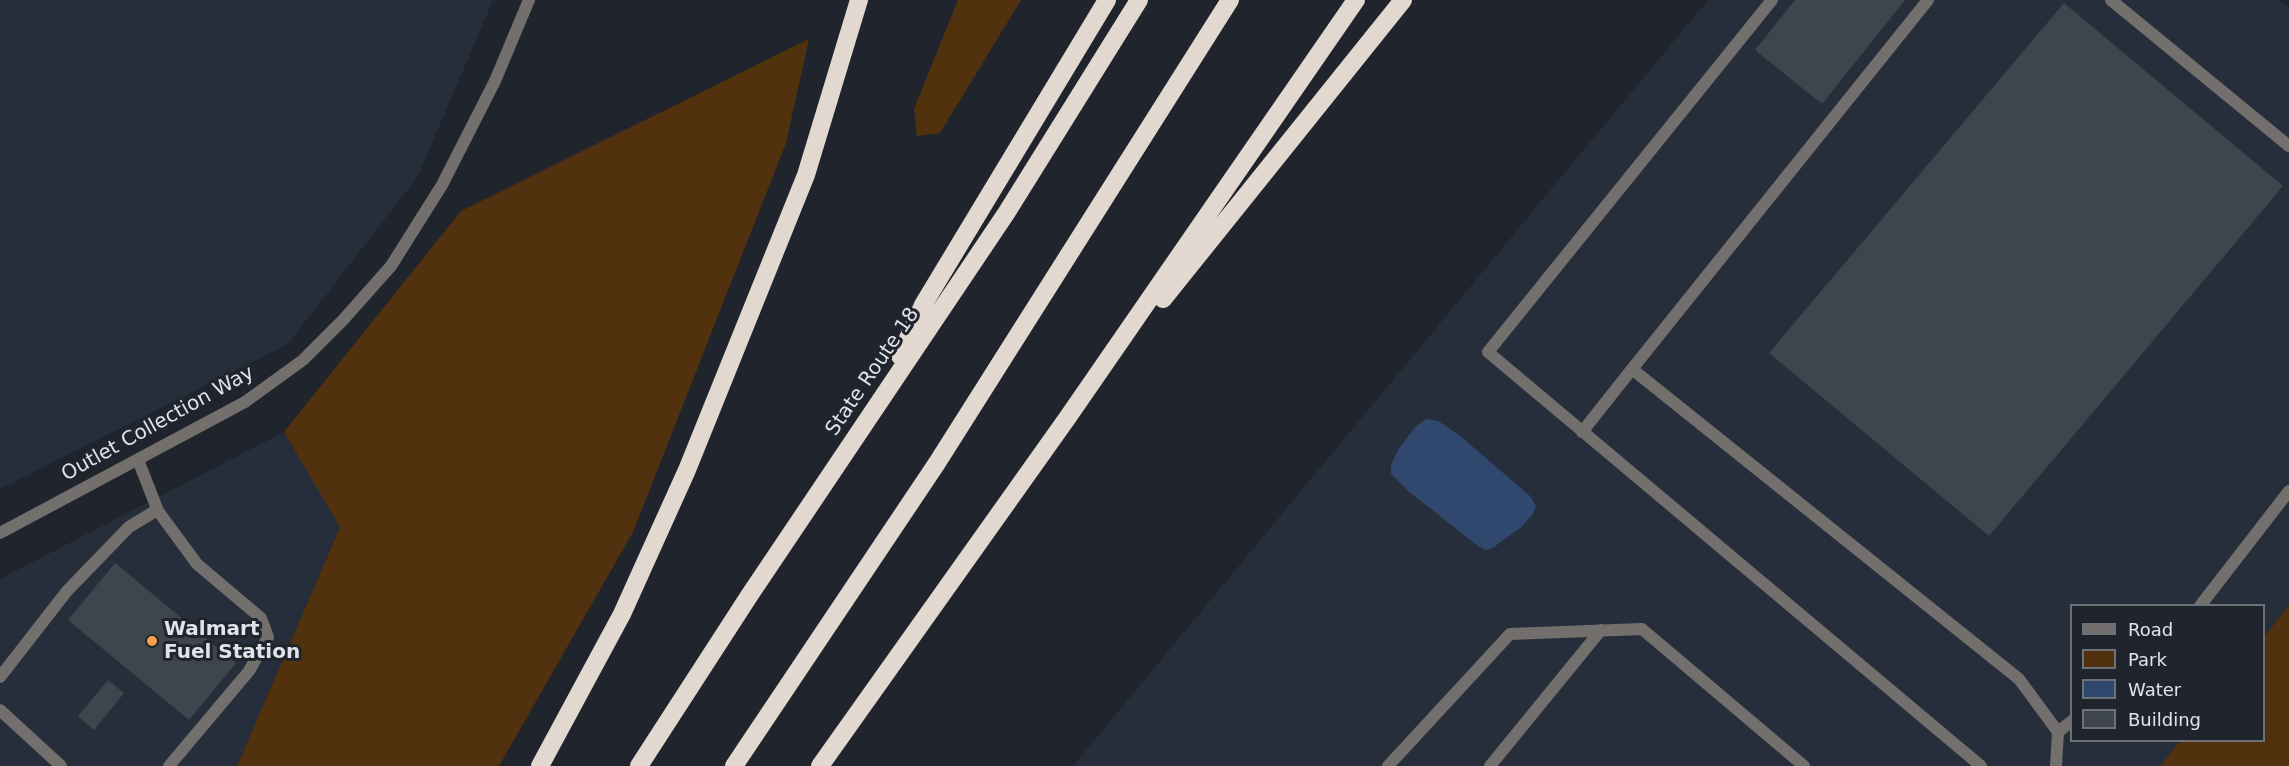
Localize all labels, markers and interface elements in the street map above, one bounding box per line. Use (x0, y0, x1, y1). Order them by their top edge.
street label: State Route 18 (821, 303, 925, 441)
street label: Outlet Collection Way (58, 361, 258, 487)
legend (2070, 604, 2265, 742)
place label: Walmart Fuel Station (164, 618, 300, 665)
text: Road (2128, 619, 2173, 640)
marker: Walmart Fuel Station (145, 634, 159, 648)
text: Park (2128, 649, 2167, 670)
text: Water (2128, 679, 2181, 700)
text: Building (2128, 709, 2201, 730)

